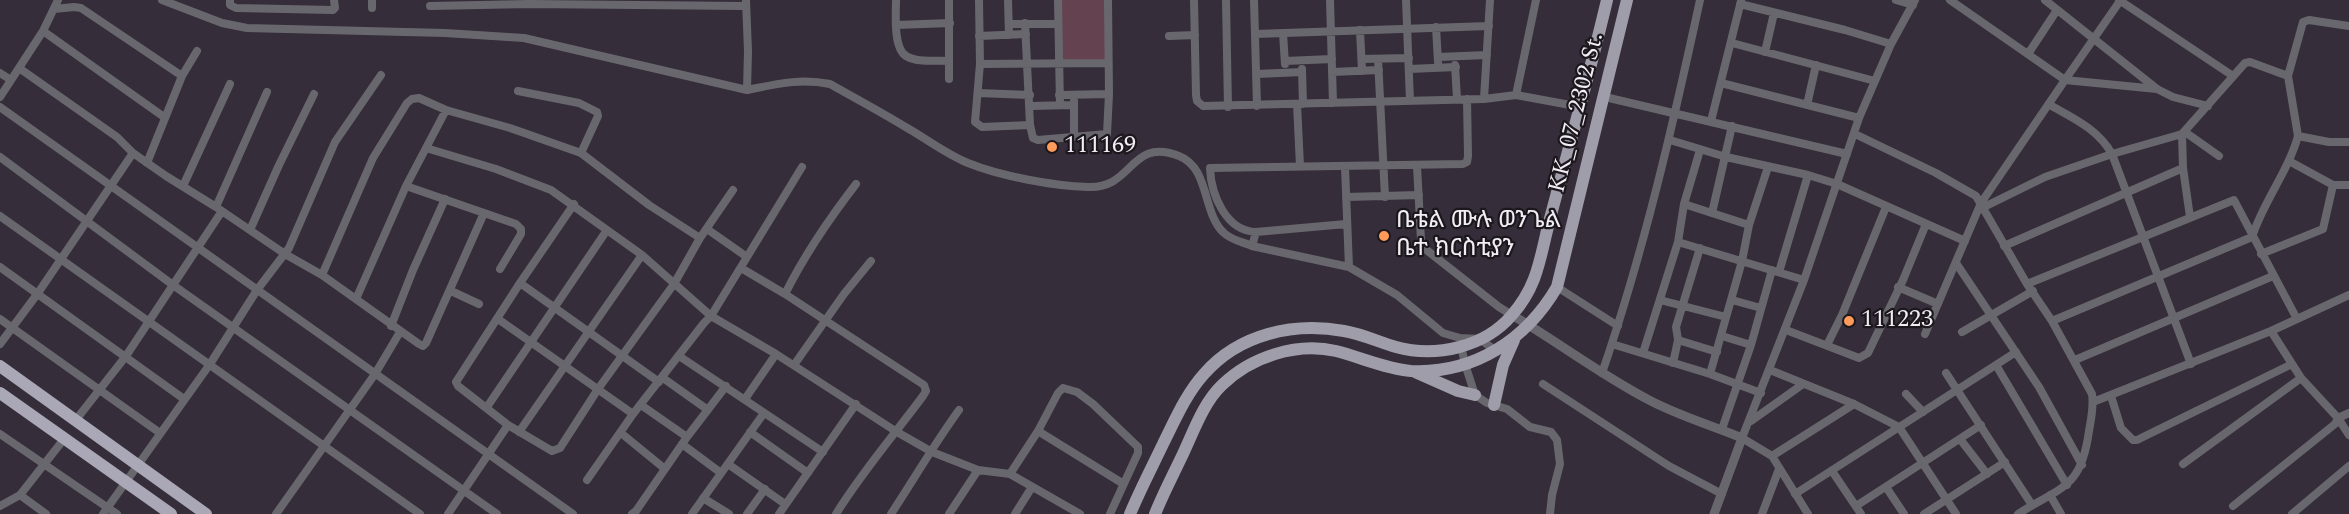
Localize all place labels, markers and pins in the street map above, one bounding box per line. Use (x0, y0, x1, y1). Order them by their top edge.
place label: 111169 (1064, 133, 1136, 161)
marker: 111169 (1045, 140, 1059, 154)
place label: ቤቴል ሙሉ ወንጌል ቤተ ክርስቲያን (1396, 208, 1561, 264)
marker: ቤቴል ሙሉ ወንጌል ቤተ ክርስቲያን (1377, 229, 1391, 243)
place label: 111223 (1861, 307, 1933, 335)
marker: 111223 (1842, 314, 1856, 328)

